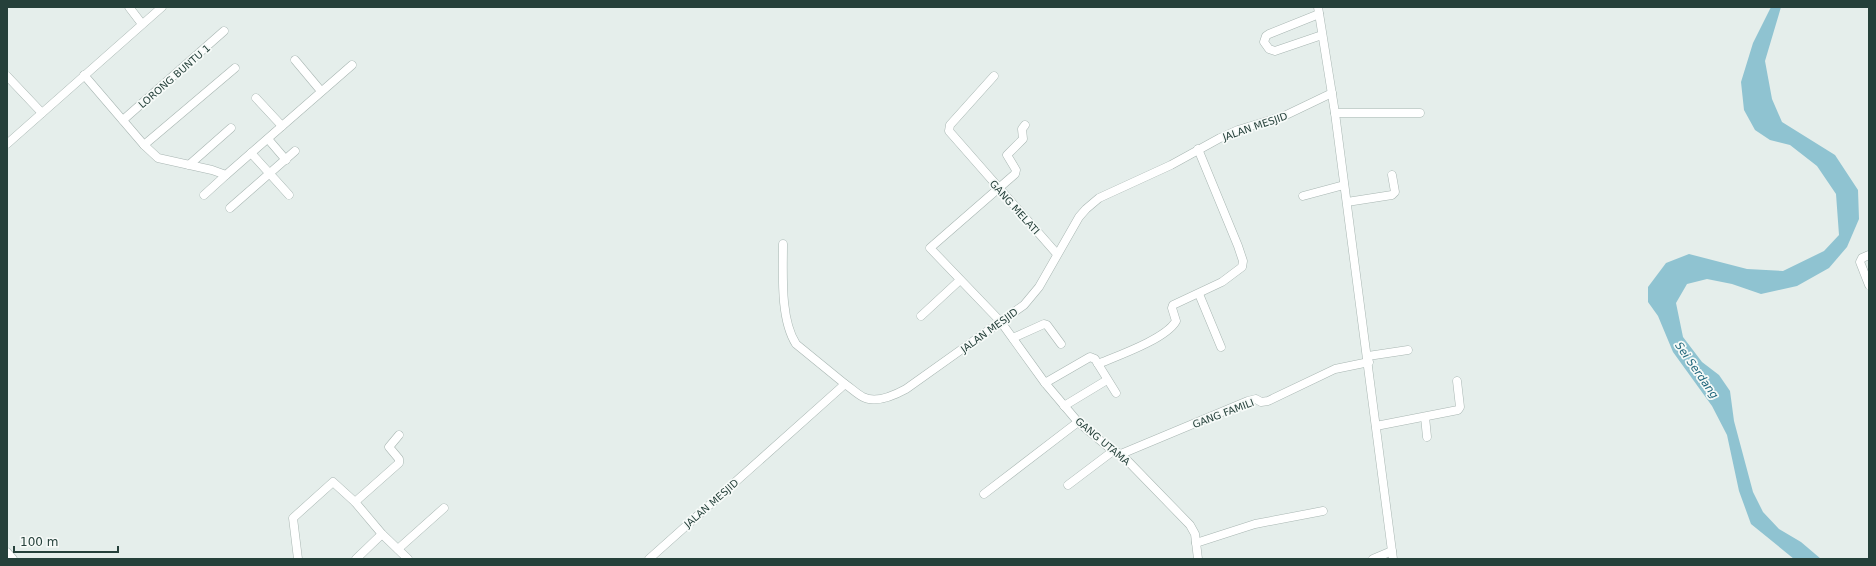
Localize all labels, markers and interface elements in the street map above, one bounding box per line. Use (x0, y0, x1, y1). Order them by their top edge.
street label: LORONG BUNTU 1 (136, 42, 212, 110)
street label: JALAN MESJID (1220, 110, 1289, 143)
street label: GANG MELATI (987, 178, 1042, 237)
street label: JALAN MESJID (958, 306, 1020, 355)
water label: Sei Serdang (1672, 339, 1721, 401)
street label: GANG FAMILI (1191, 397, 1255, 430)
street label: GANG UTAMA (1073, 415, 1132, 468)
street label: JALAN MESJID (681, 477, 741, 530)
scale bar (14, 528, 118, 554)
text: 100 m (20, 535, 58, 549)

